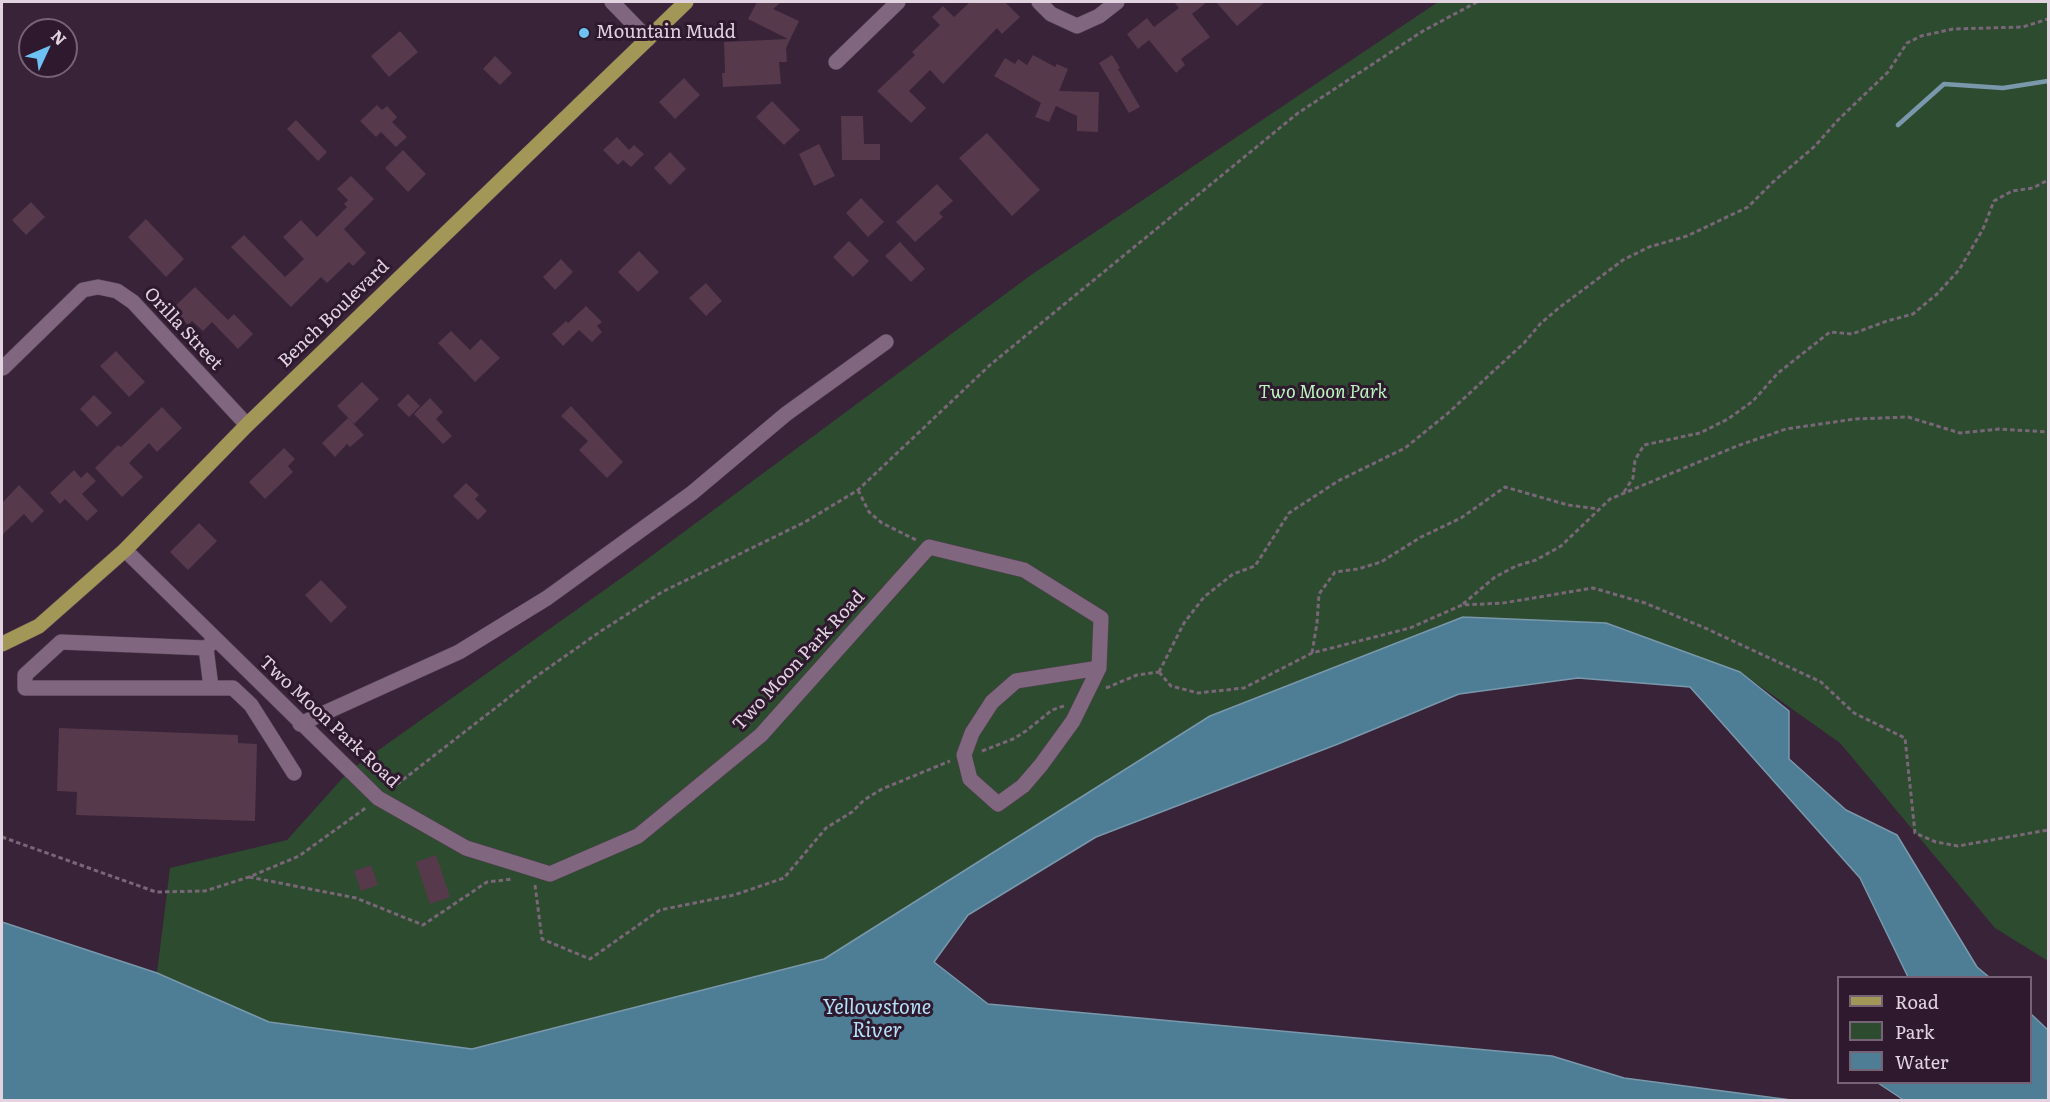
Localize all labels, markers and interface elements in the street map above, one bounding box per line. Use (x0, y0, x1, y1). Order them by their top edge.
north arrow (18, 18, 78, 78)
place label: Mountain Mudd (596, 22, 736, 44)
text: N (46, 24, 73, 50)
marker: Mountain Mudd (577, 26, 591, 40)
street label: Bench Boulevard (274, 256, 394, 372)
street label: Orilla Street (139, 283, 227, 375)
park label: Two Moon Park (1259, 382, 1387, 404)
street label: Two Moon Park Road (729, 587, 869, 735)
street label: Two Moon Park Road (255, 652, 403, 792)
legend (1837, 976, 2032, 1084)
text: Road (1895, 988, 1939, 1015)
water label: Yellowstone River (823, 996, 931, 1043)
text: Park (1895, 1018, 1934, 1045)
text: Water (1895, 1048, 1948, 1075)

